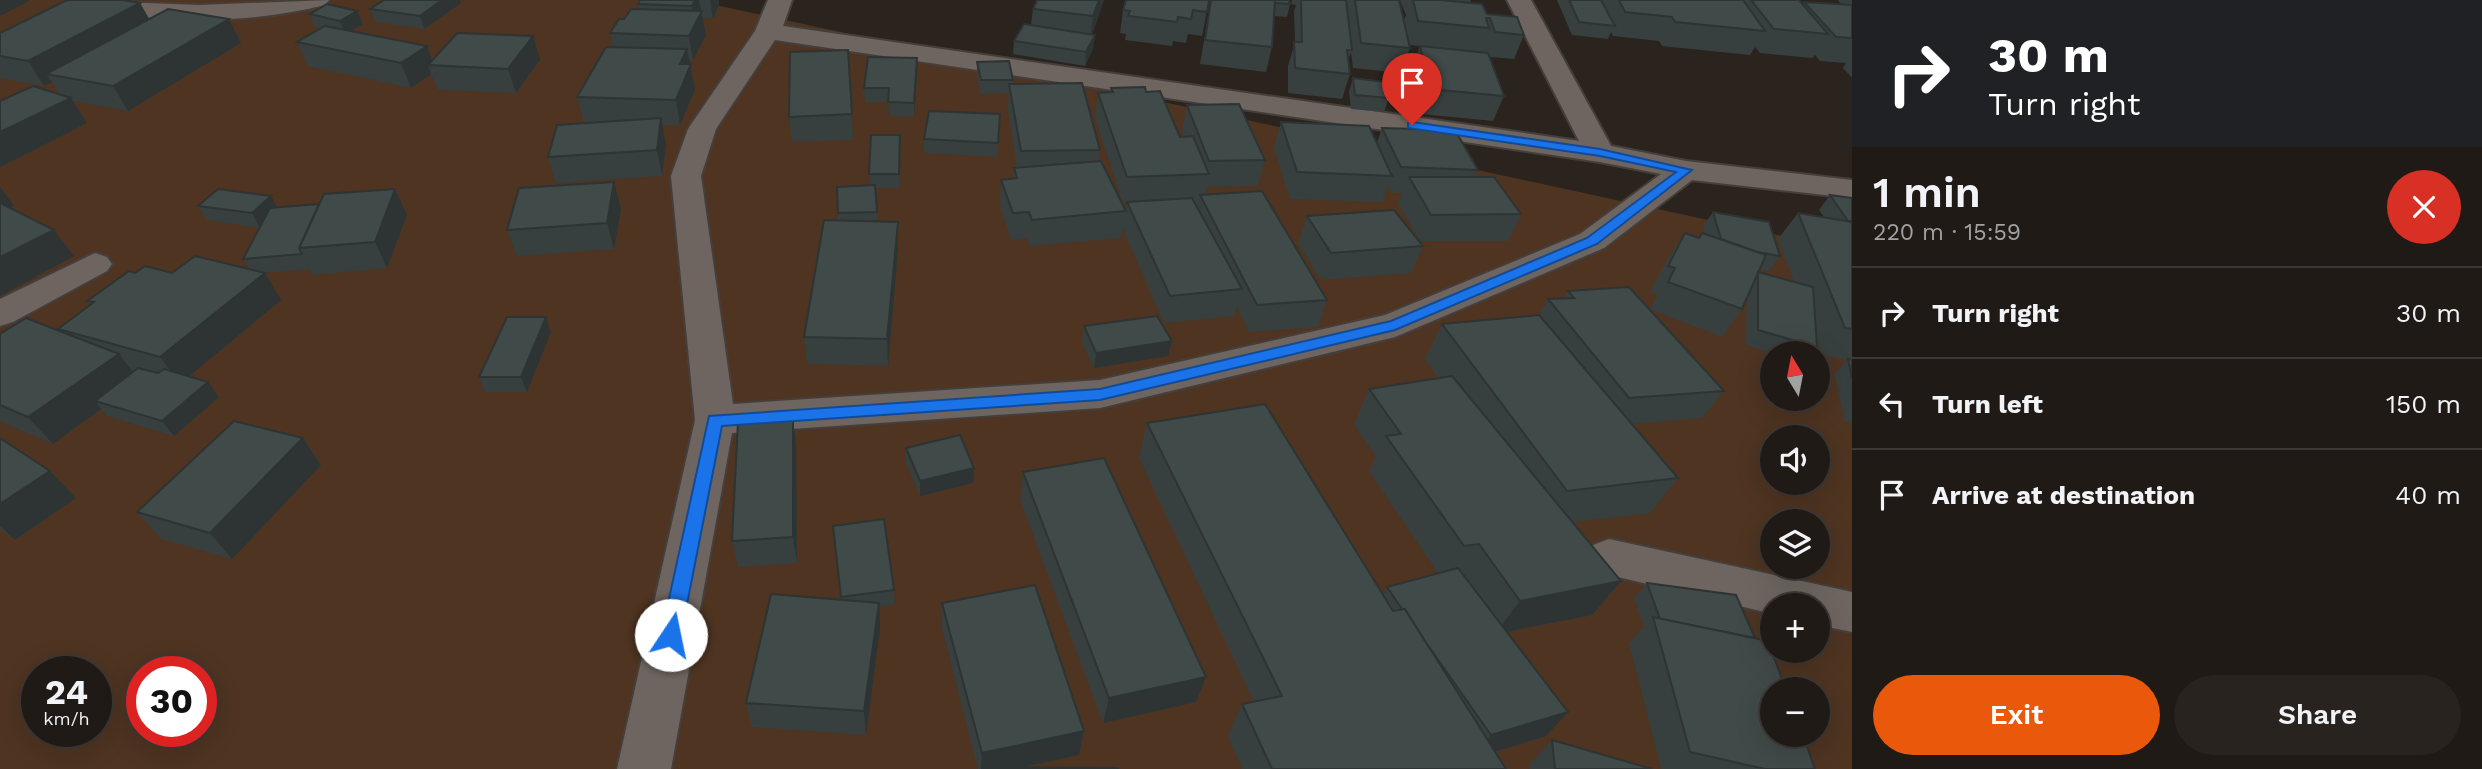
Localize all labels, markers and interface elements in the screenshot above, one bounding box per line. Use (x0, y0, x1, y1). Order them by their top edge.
text: 30 m (1988, 26, 2109, 84)
icon: right (1873, 28, 1964, 119)
pin (1382, 53, 1442, 125)
icon: arrive (1393, 64, 1431, 102)
text: Turn right (1988, 85, 2140, 123)
text: 1 min (1873, 168, 1981, 217)
button: close (2387, 170, 2461, 244)
text: 220 m · 15:59 (1873, 219, 2021, 246)
icon: right (1873, 294, 1911, 332)
text: Turn right (1932, 298, 2059, 328)
text: 30 m (2396, 298, 2461, 328)
north arrow (1760, 341, 1830, 411)
map controls (1760, 341, 1830, 747)
icon: left (1873, 385, 1911, 423)
text: Turn left (1932, 389, 2043, 419)
text: 150 m (2386, 389, 2461, 419)
button: sound (1760, 425, 1830, 495)
icon: arrive (1873, 476, 1911, 514)
text: Arrive at destination (1932, 480, 2195, 510)
text: 40 m (2395, 480, 2461, 510)
button: layers (1760, 509, 1830, 579)
button: + (1760, 593, 1830, 663)
position arrow (634, 598, 708, 672)
speed limit sign: 30 (126, 656, 217, 747)
text: 24 (45, 671, 88, 713)
button: Exit (1873, 675, 2160, 755)
button: Share (2174, 675, 2461, 755)
button: − (1760, 677, 1830, 747)
text: km/h (43, 708, 90, 729)

